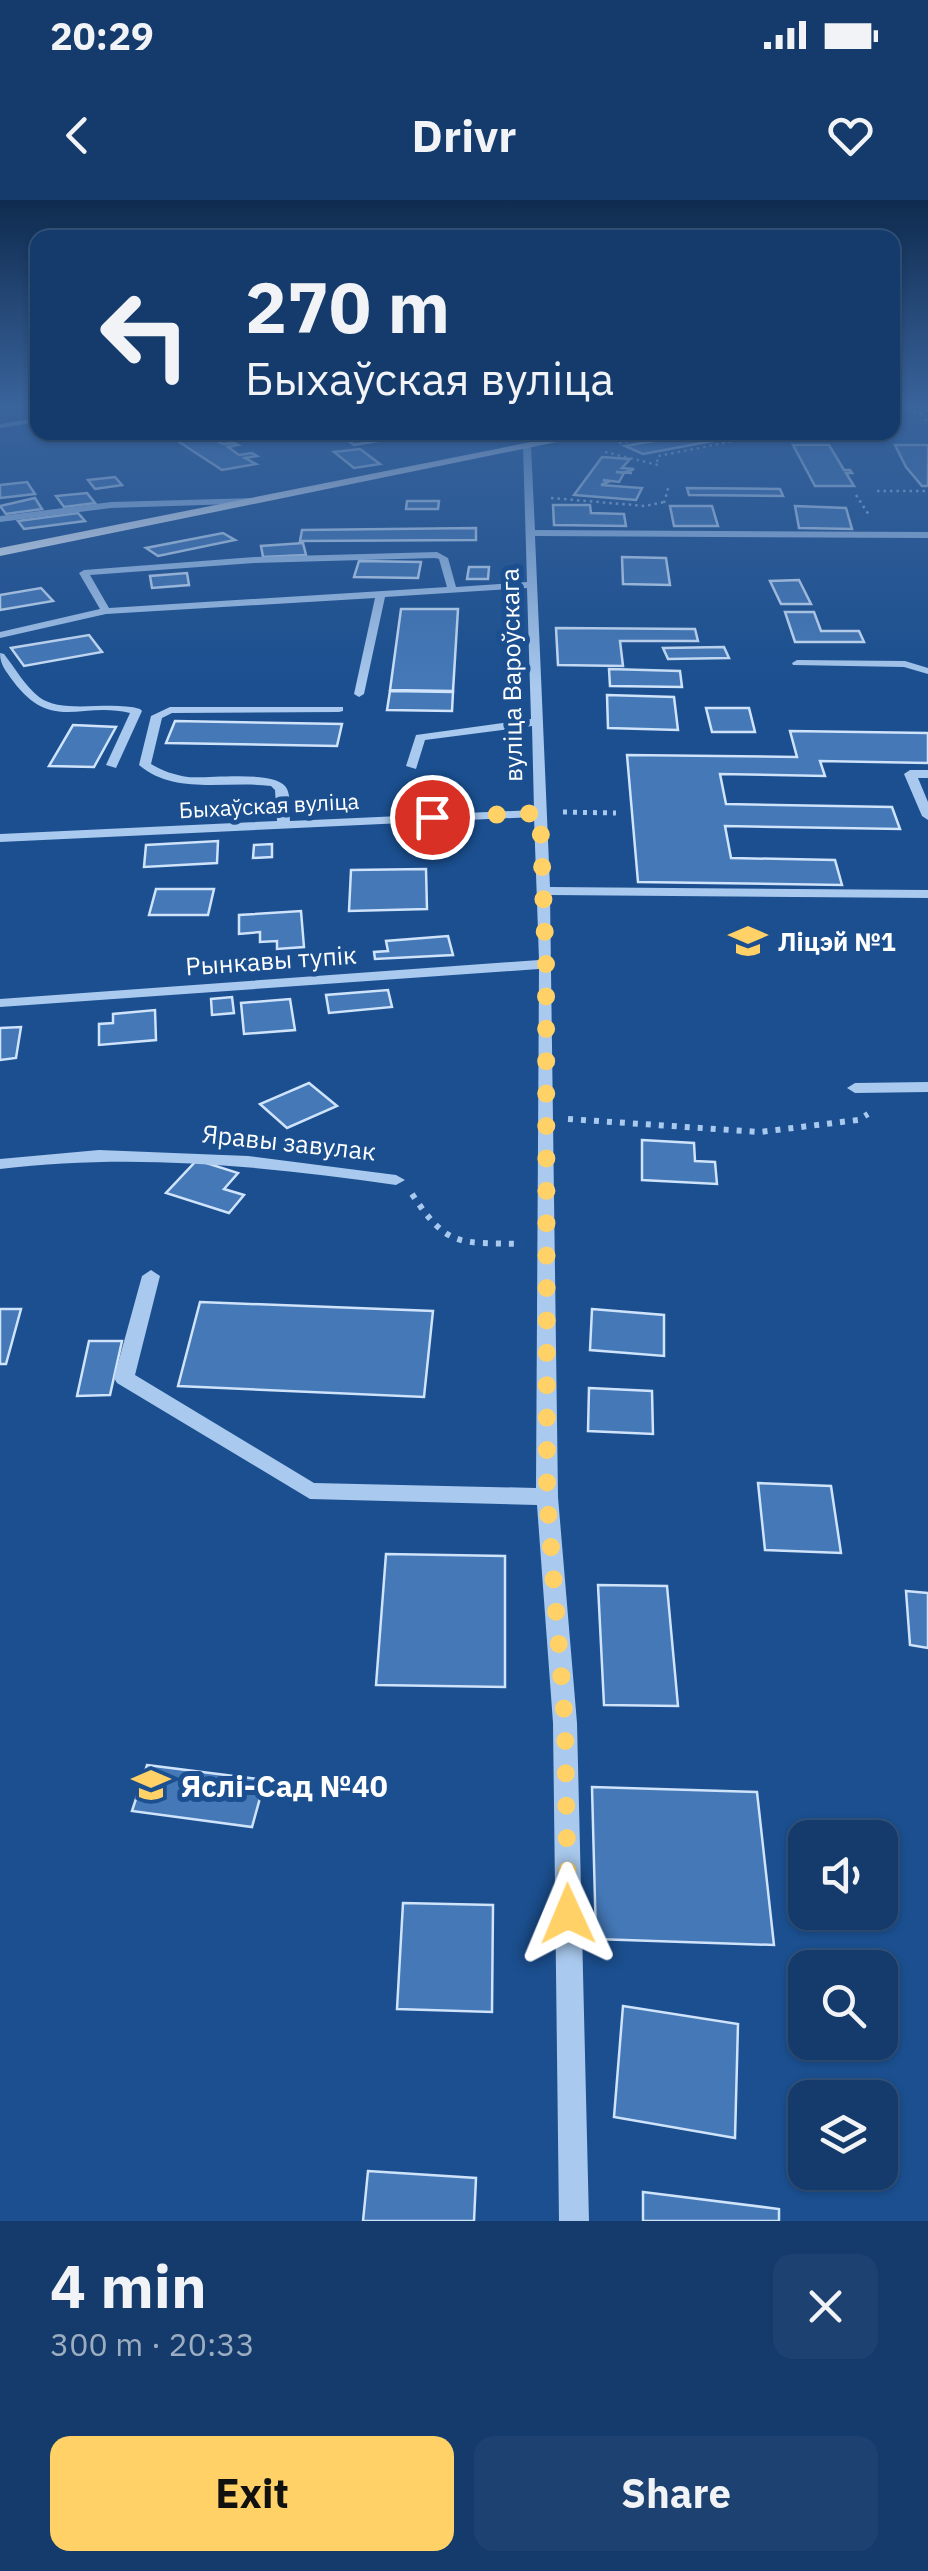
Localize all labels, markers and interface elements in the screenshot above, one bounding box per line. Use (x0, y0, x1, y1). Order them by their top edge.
text: 20:29 (50, 11, 154, 60)
text: Drivr (412, 106, 516, 164)
icon: back (50, 108, 105, 163)
icon: heart (823, 108, 878, 163)
text: 270 m (245, 261, 450, 352)
icon: left (80, 270, 210, 400)
text: Быхаўская вуліца (245, 349, 614, 407)
street label: вуліца Вароўскага (493, 568, 529, 782)
pin (390, 775, 475, 860)
street label: Быхаўская вуліца (178, 786, 360, 824)
icon: arrive (405, 790, 460, 845)
school or university icon: Ліцэй №1 (727, 920, 769, 962)
place label: Ліцэй №1 (778, 925, 896, 958)
street label: Рынкавы тупік (184, 938, 358, 982)
street label: Яравы завулак (200, 1116, 378, 1168)
school or university icon: Яслі-Сад №40 (130, 1764, 172, 1806)
place label: Яслі-Сад №40 (181, 1766, 388, 1805)
map controls (788, 1820, 898, 2190)
button: sound (788, 1820, 898, 1930)
position arrow (516, 1862, 620, 1966)
button: search (788, 1950, 898, 2060)
button: layers (788, 2080, 898, 2190)
text: 4 min (50, 2246, 207, 2325)
button: close (773, 2254, 878, 2359)
text: 300 m · 20:33 (50, 2323, 255, 2365)
button: Exit (50, 2436, 454, 2551)
button: Share (474, 2436, 878, 2551)

